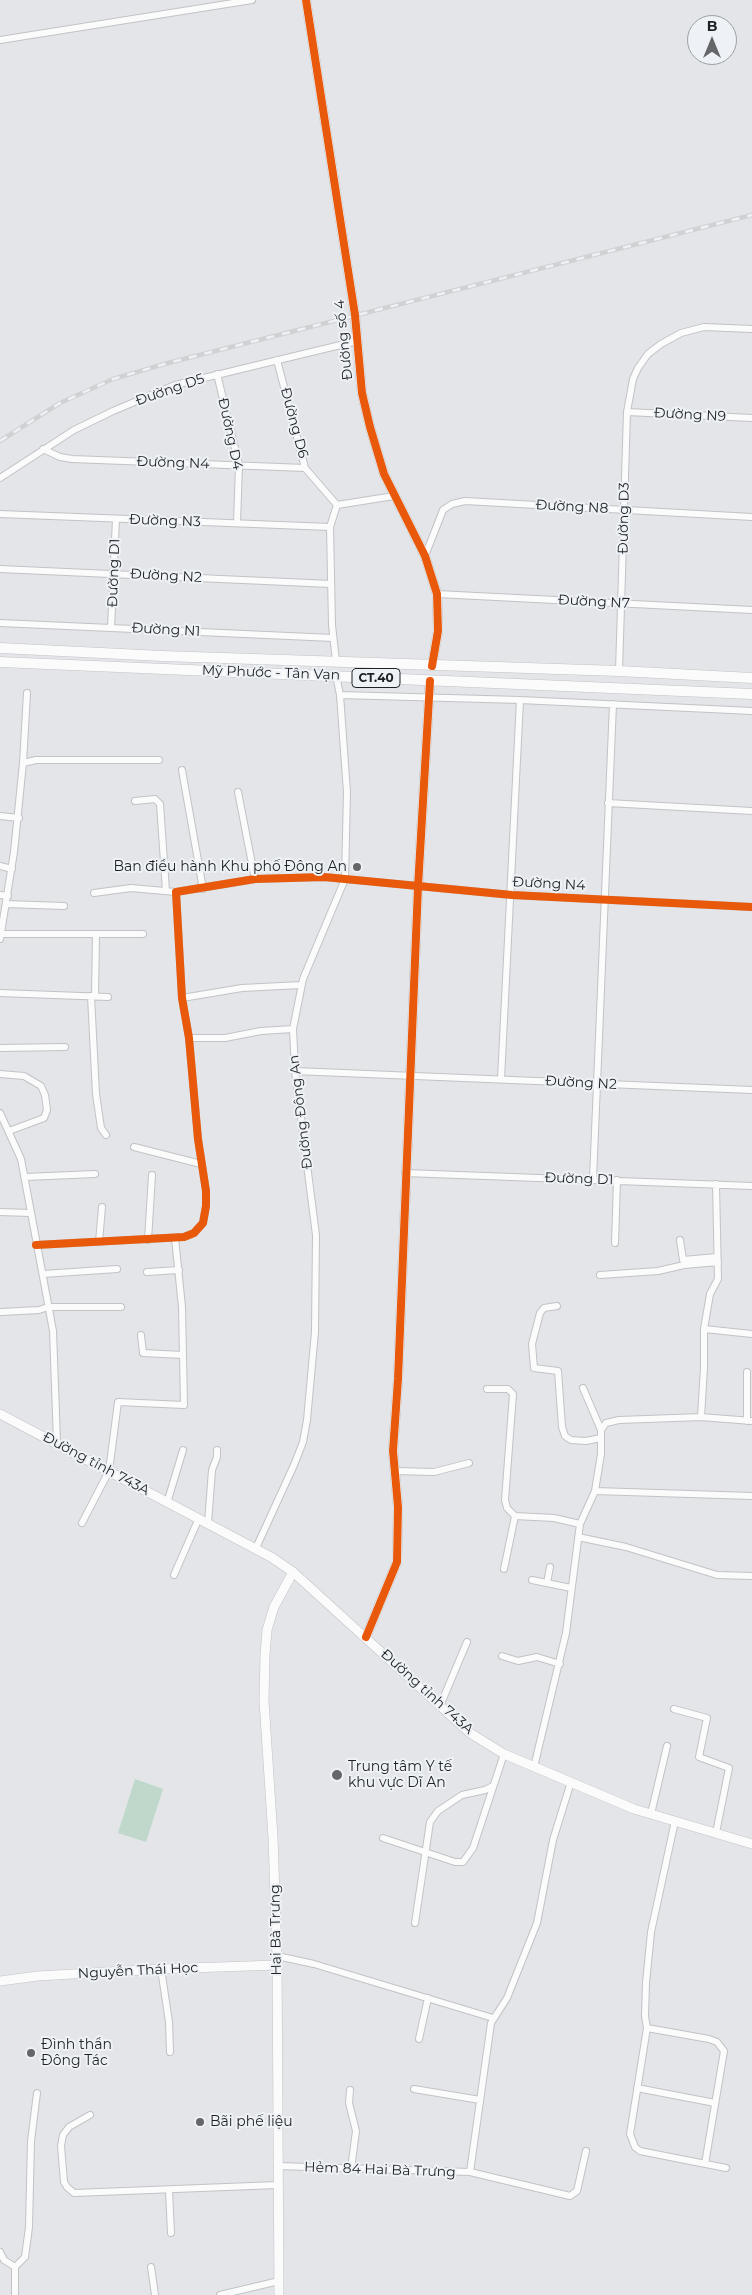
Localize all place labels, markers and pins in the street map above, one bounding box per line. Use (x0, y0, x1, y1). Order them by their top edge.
place label: Ban điều hành Khu phố Đông An (113, 859, 347, 875)
marker: Ban điều hành Khu phố Đông An (351, 861, 363, 873)
place label: Trung tâm Y tế khu vực Dĩ An (348, 1759, 452, 1791)
marker: Trung tâm Y tế khu vực Dĩ An (330, 1768, 344, 1782)
place label: Đình thần Đông Tác (41, 2037, 112, 2070)
marker: Đình thần Đông Tác (25, 2047, 37, 2059)
place label: Bãi phế liệu (210, 2114, 293, 2130)
marker: Bãi phế liệu (194, 2116, 206, 2128)

